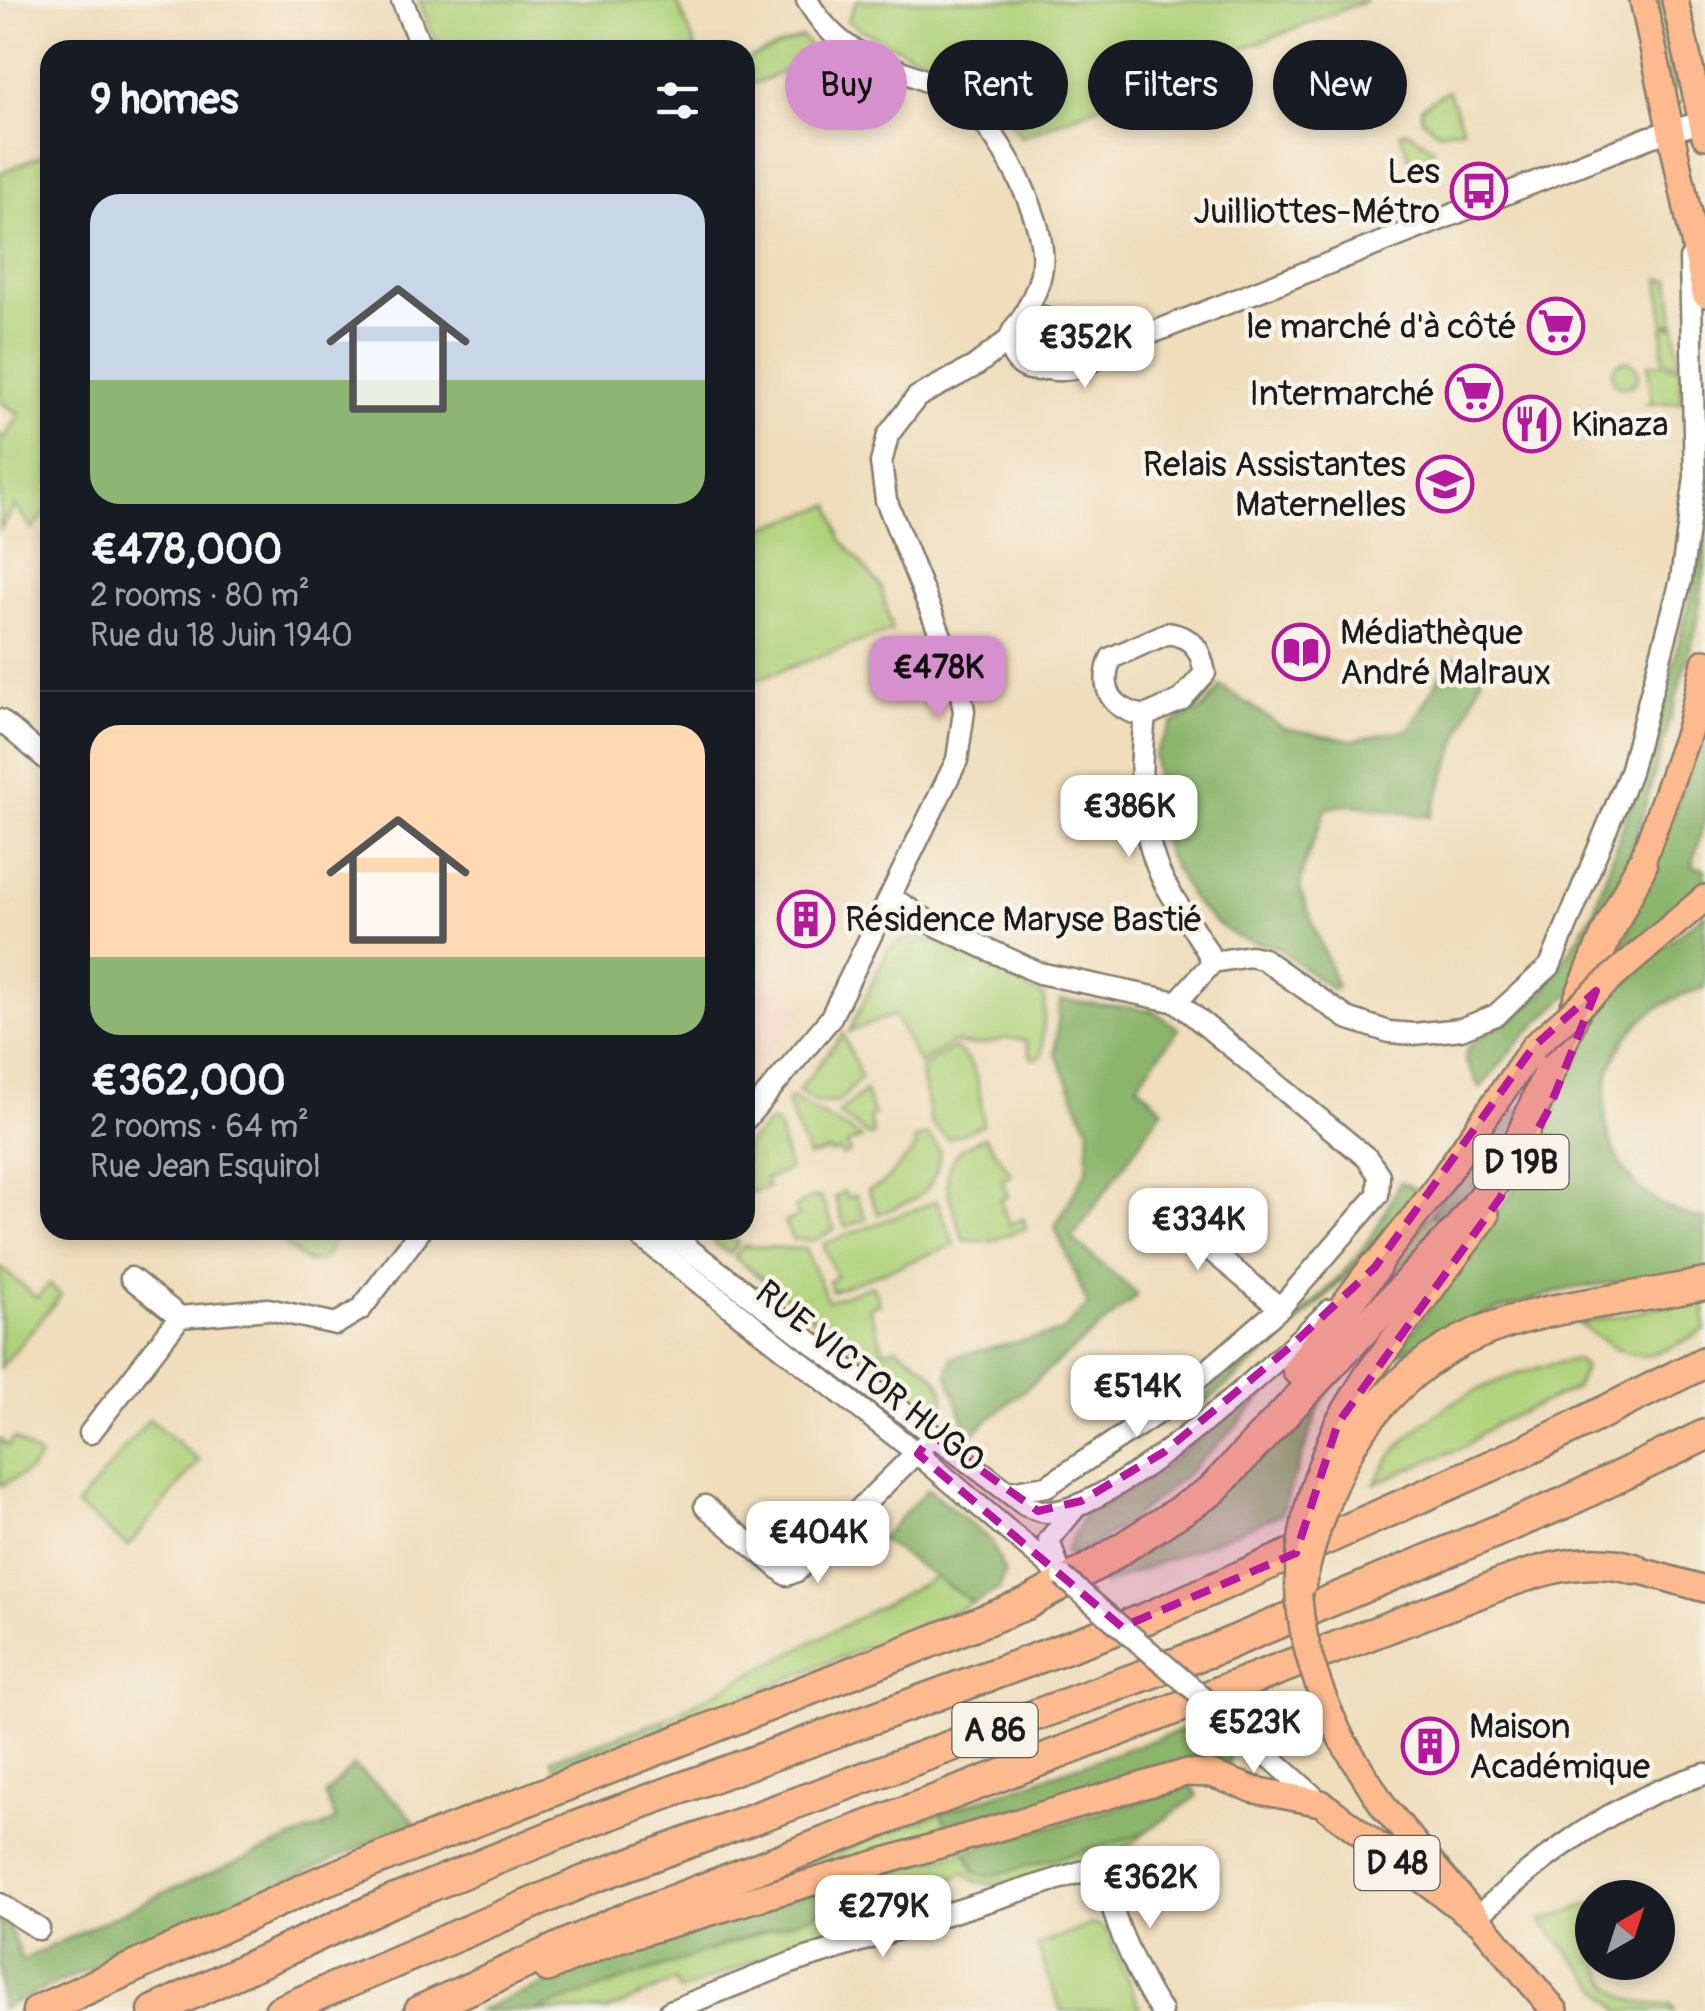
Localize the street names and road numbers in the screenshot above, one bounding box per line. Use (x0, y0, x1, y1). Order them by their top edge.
road number: D 19B (1474, 1135, 1568, 1189)
street label: RUE VICTOR HUGO (746, 1271, 993, 1483)
road number: A 86 (952, 1703, 1038, 1757)
road number: D 48 (1354, 1836, 1440, 1890)

